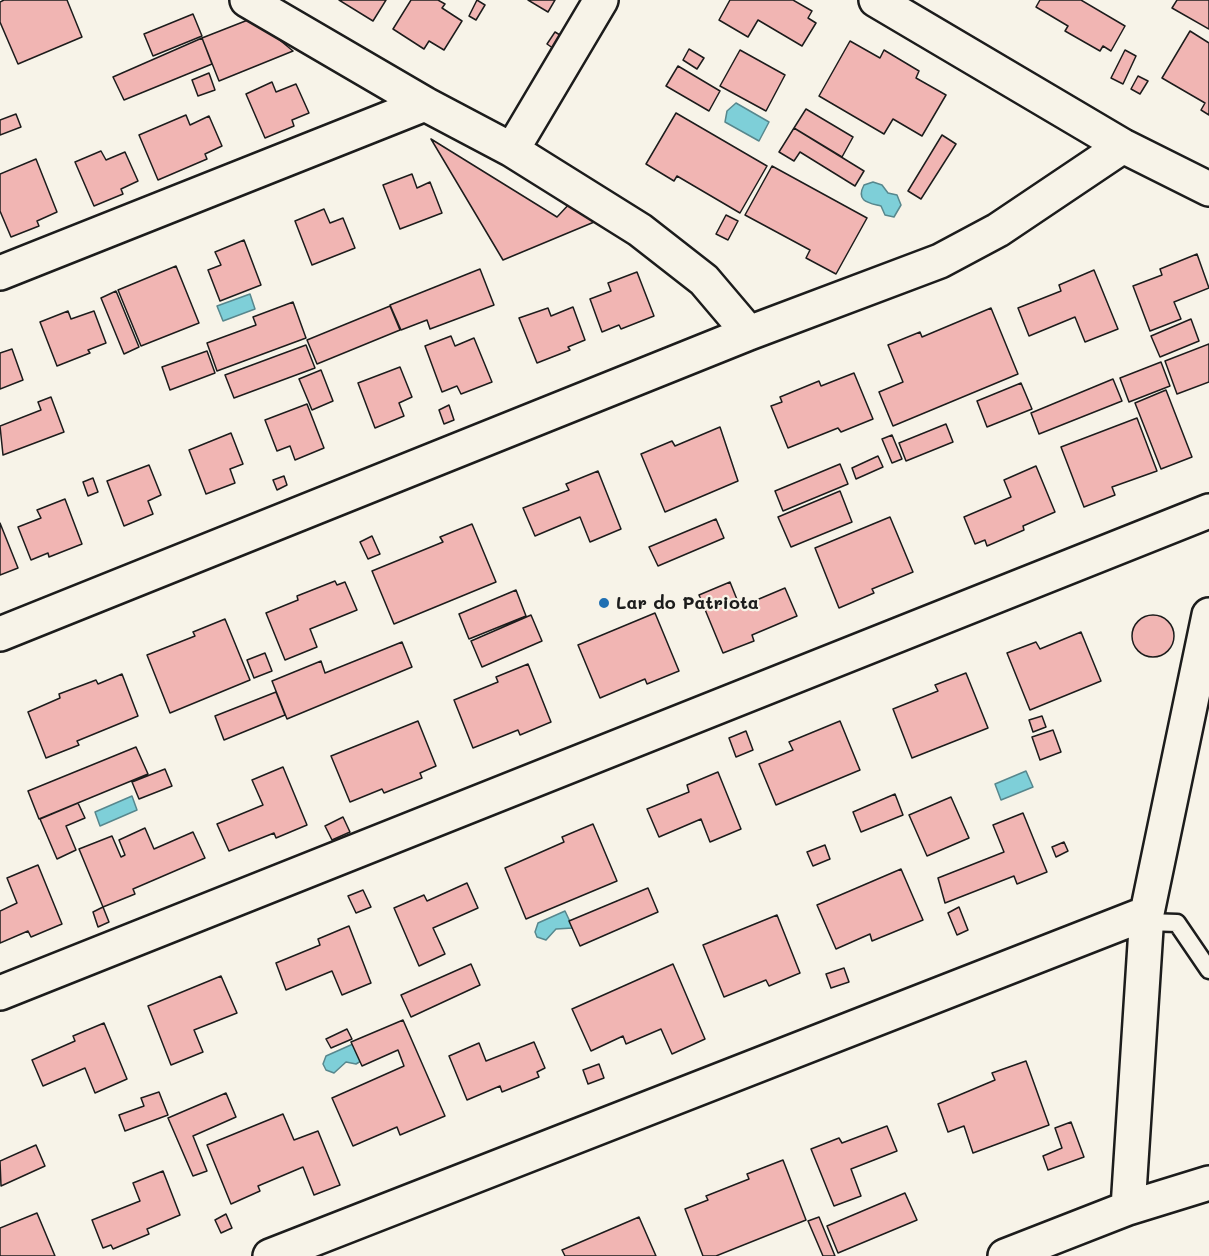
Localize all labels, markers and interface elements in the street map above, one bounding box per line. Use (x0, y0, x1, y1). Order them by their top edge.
place label: Lar do Patriota (616, 592, 759, 614)
marker: Lar do Patriota (597, 596, 611, 610)

